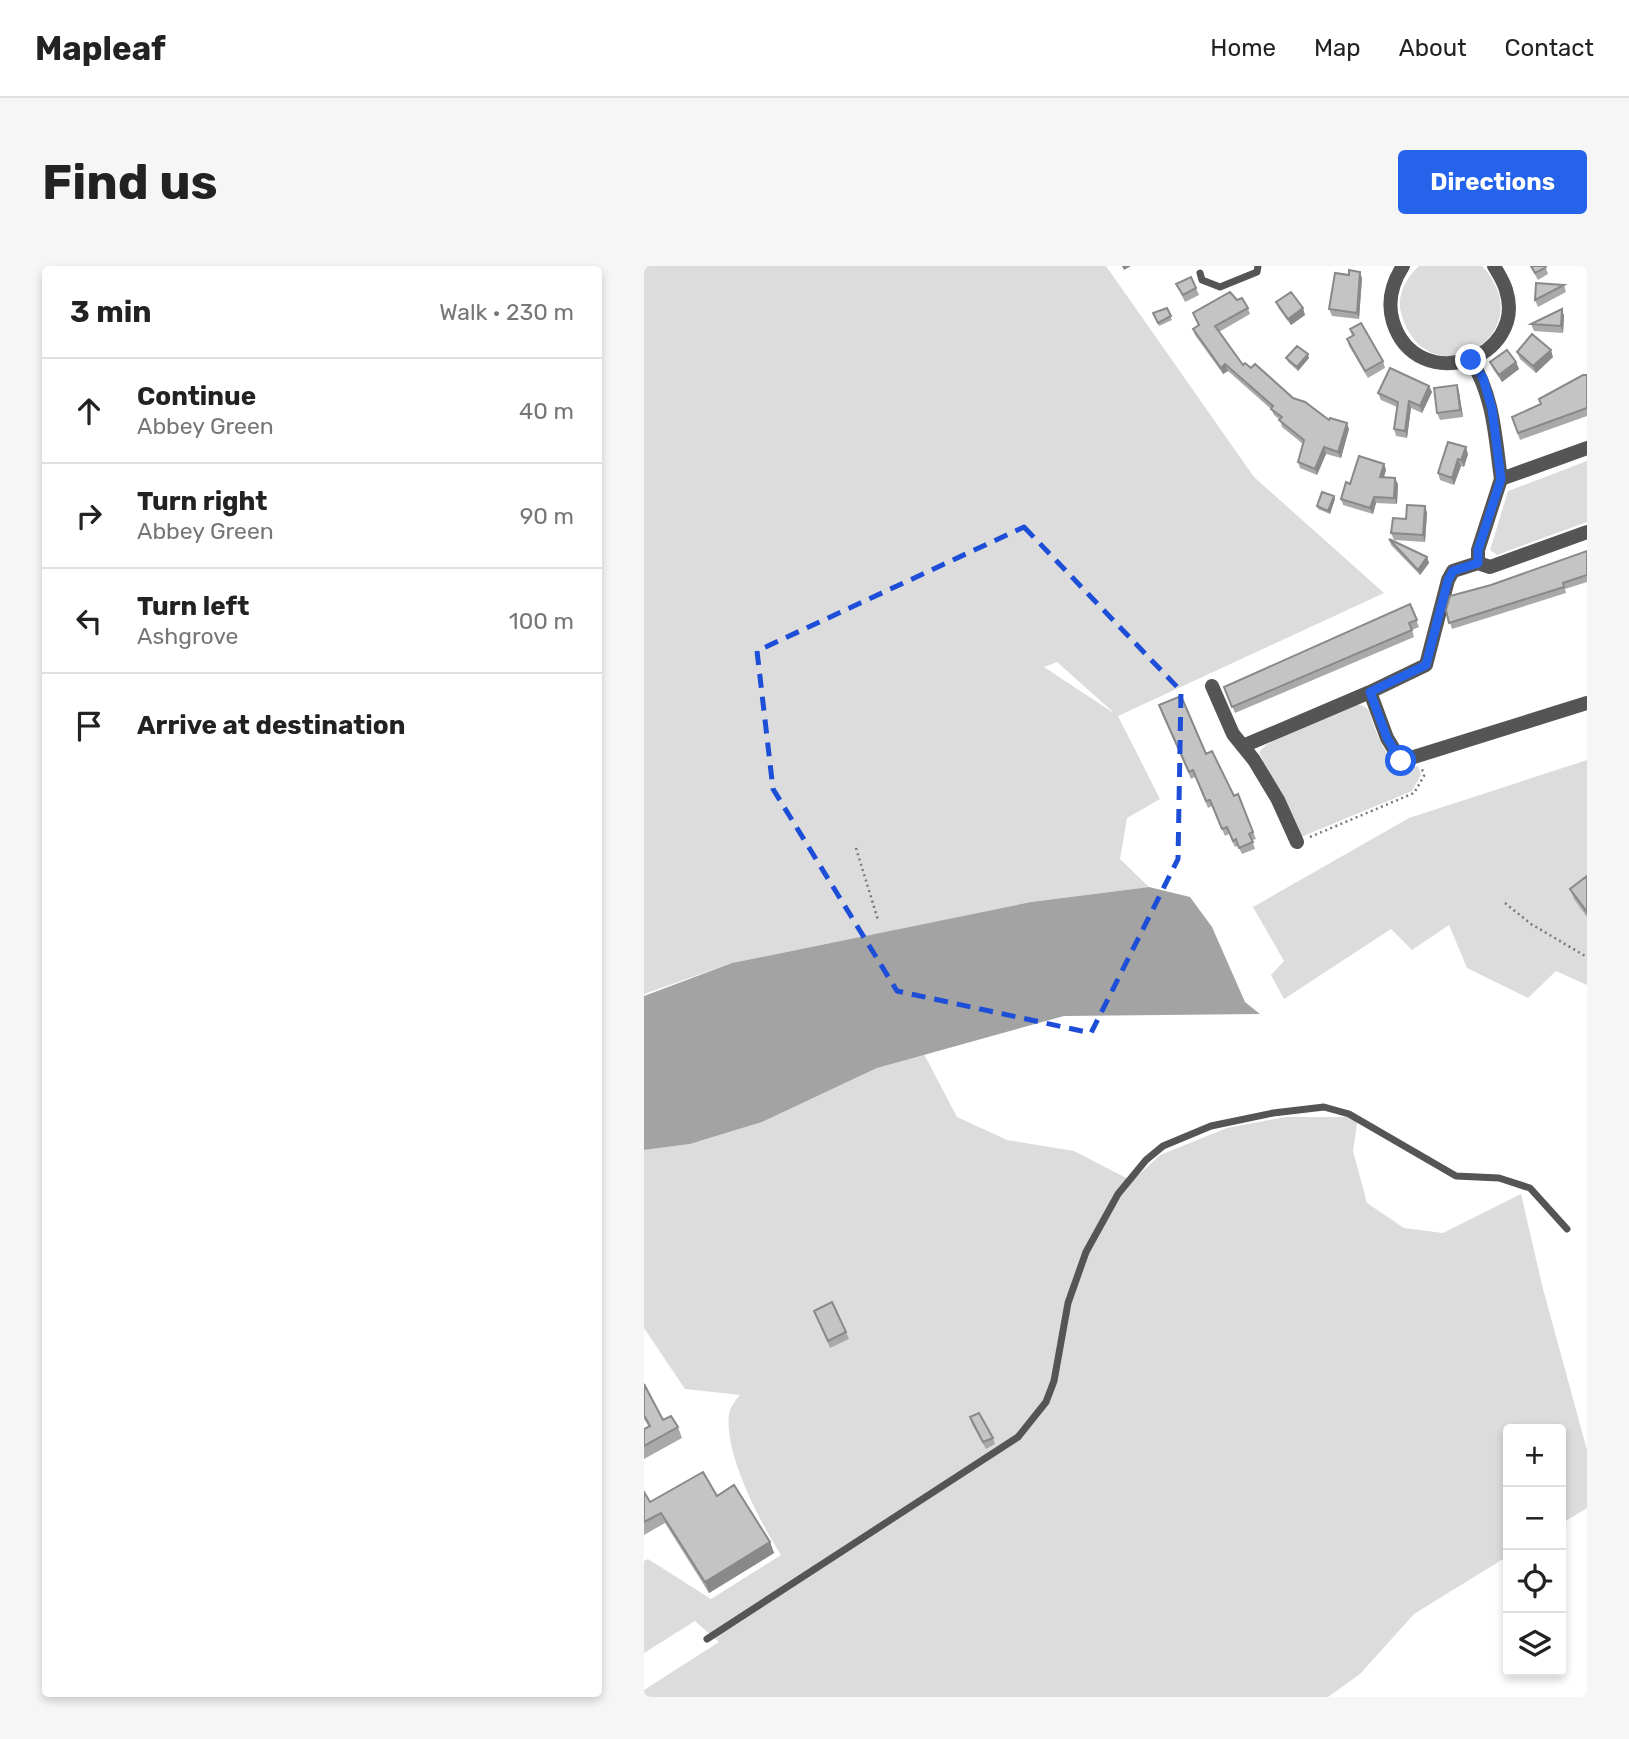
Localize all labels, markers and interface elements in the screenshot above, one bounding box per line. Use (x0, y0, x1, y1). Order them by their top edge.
text: Mapleaf (35, 29, 166, 68)
text: Home (1210, 34, 1276, 62)
text: Map (1314, 34, 1361, 62)
text: About (1399, 34, 1467, 62)
text: Contact (1505, 34, 1594, 62)
button: Directions (1398, 150, 1587, 214)
text: Find us (42, 153, 218, 211)
text: 3 min (70, 294, 152, 330)
text: Walk · 230 m (439, 298, 574, 326)
route end (1455, 344, 1486, 375)
text: Continue (137, 381, 256, 412)
icon: ahead (70, 392, 108, 430)
text: 40 m (519, 397, 574, 425)
text: Abbey Green (137, 412, 274, 440)
text: Turn right (137, 486, 267, 517)
icon: right (70, 497, 108, 535)
text: 90 m (520, 502, 574, 530)
text: Abbey Green (137, 517, 274, 545)
text: Turn left (137, 591, 249, 622)
icon: left (70, 602, 108, 640)
text: 100 m (509, 607, 574, 635)
text: Ashgrove (137, 622, 238, 650)
icon: arrive (70, 707, 108, 745)
text: Arrive at destination (137, 710, 405, 741)
route start (1385, 745, 1416, 776)
map controls (1503, 1424, 1566, 1676)
button: + (1503, 1424, 1566, 1487)
button: − (1503, 1487, 1566, 1550)
button: locate (1503, 1550, 1566, 1613)
button: layers (1503, 1613, 1566, 1676)

